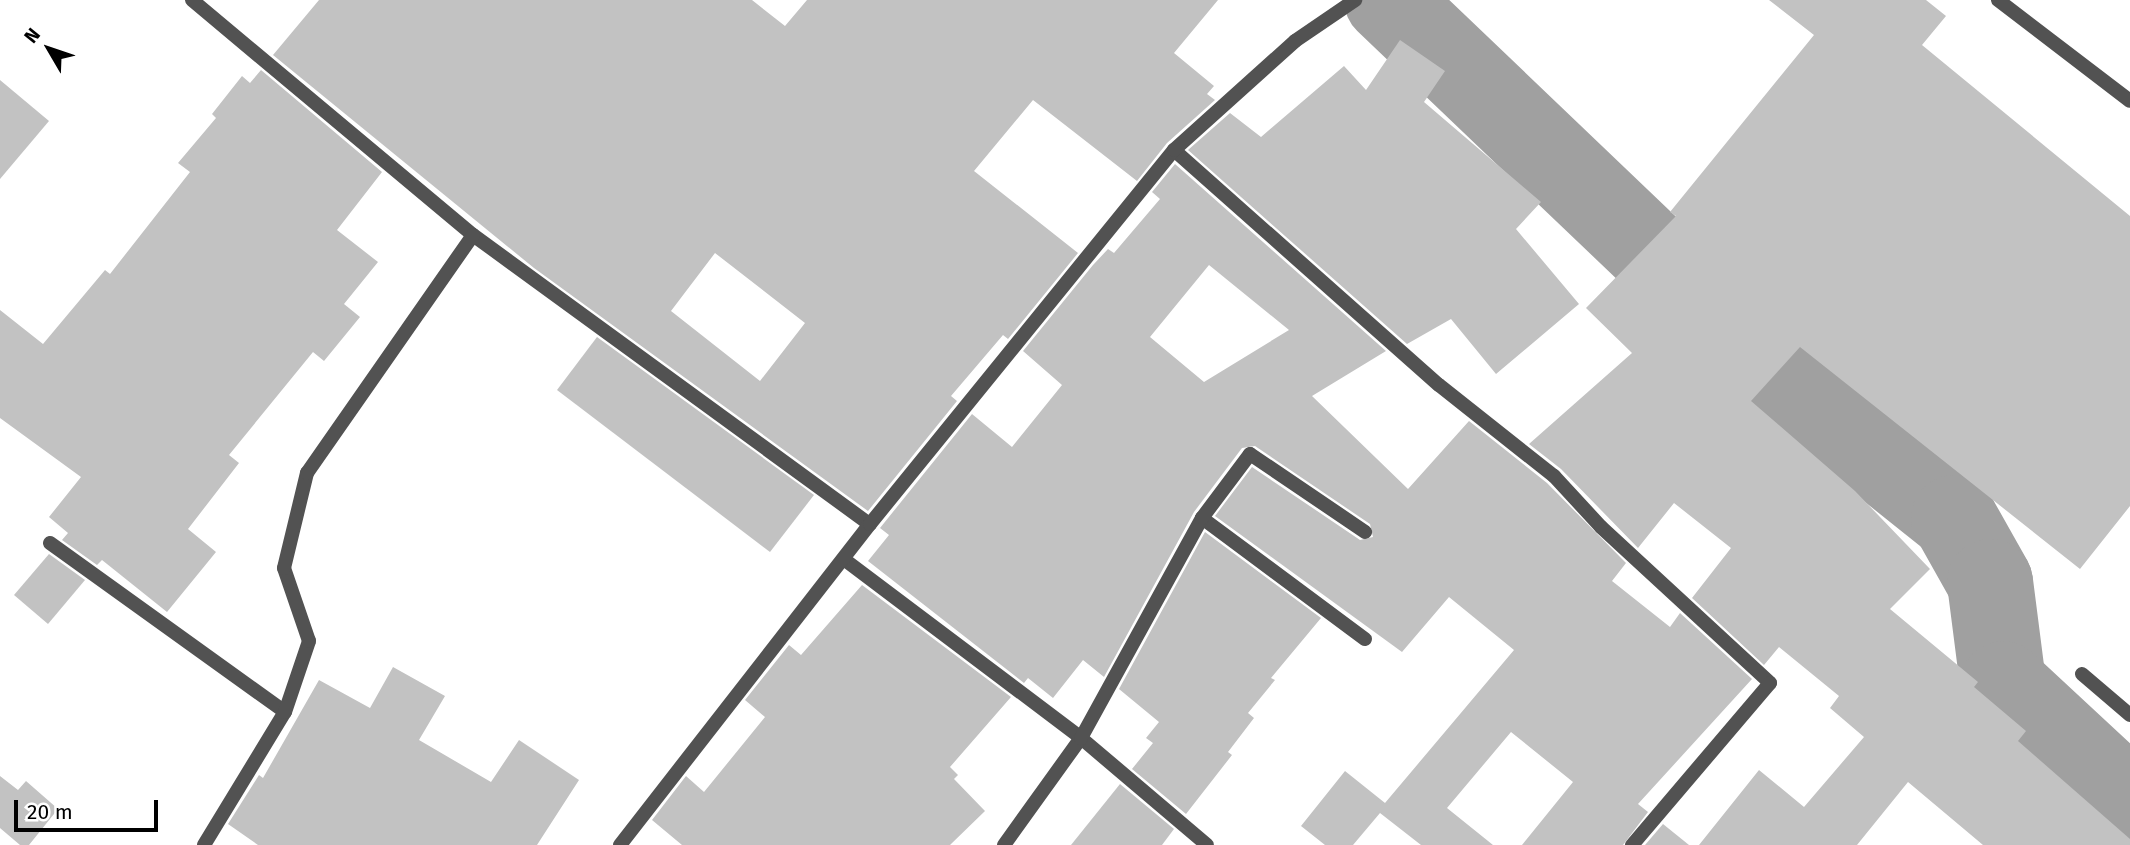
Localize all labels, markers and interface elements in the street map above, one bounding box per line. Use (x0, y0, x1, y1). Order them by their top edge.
north arrow (14, 14, 84, 84)
text: N (19, 23, 45, 48)
scale bar (18, 786, 161, 830)
text: 20 m (27, 799, 73, 825)

